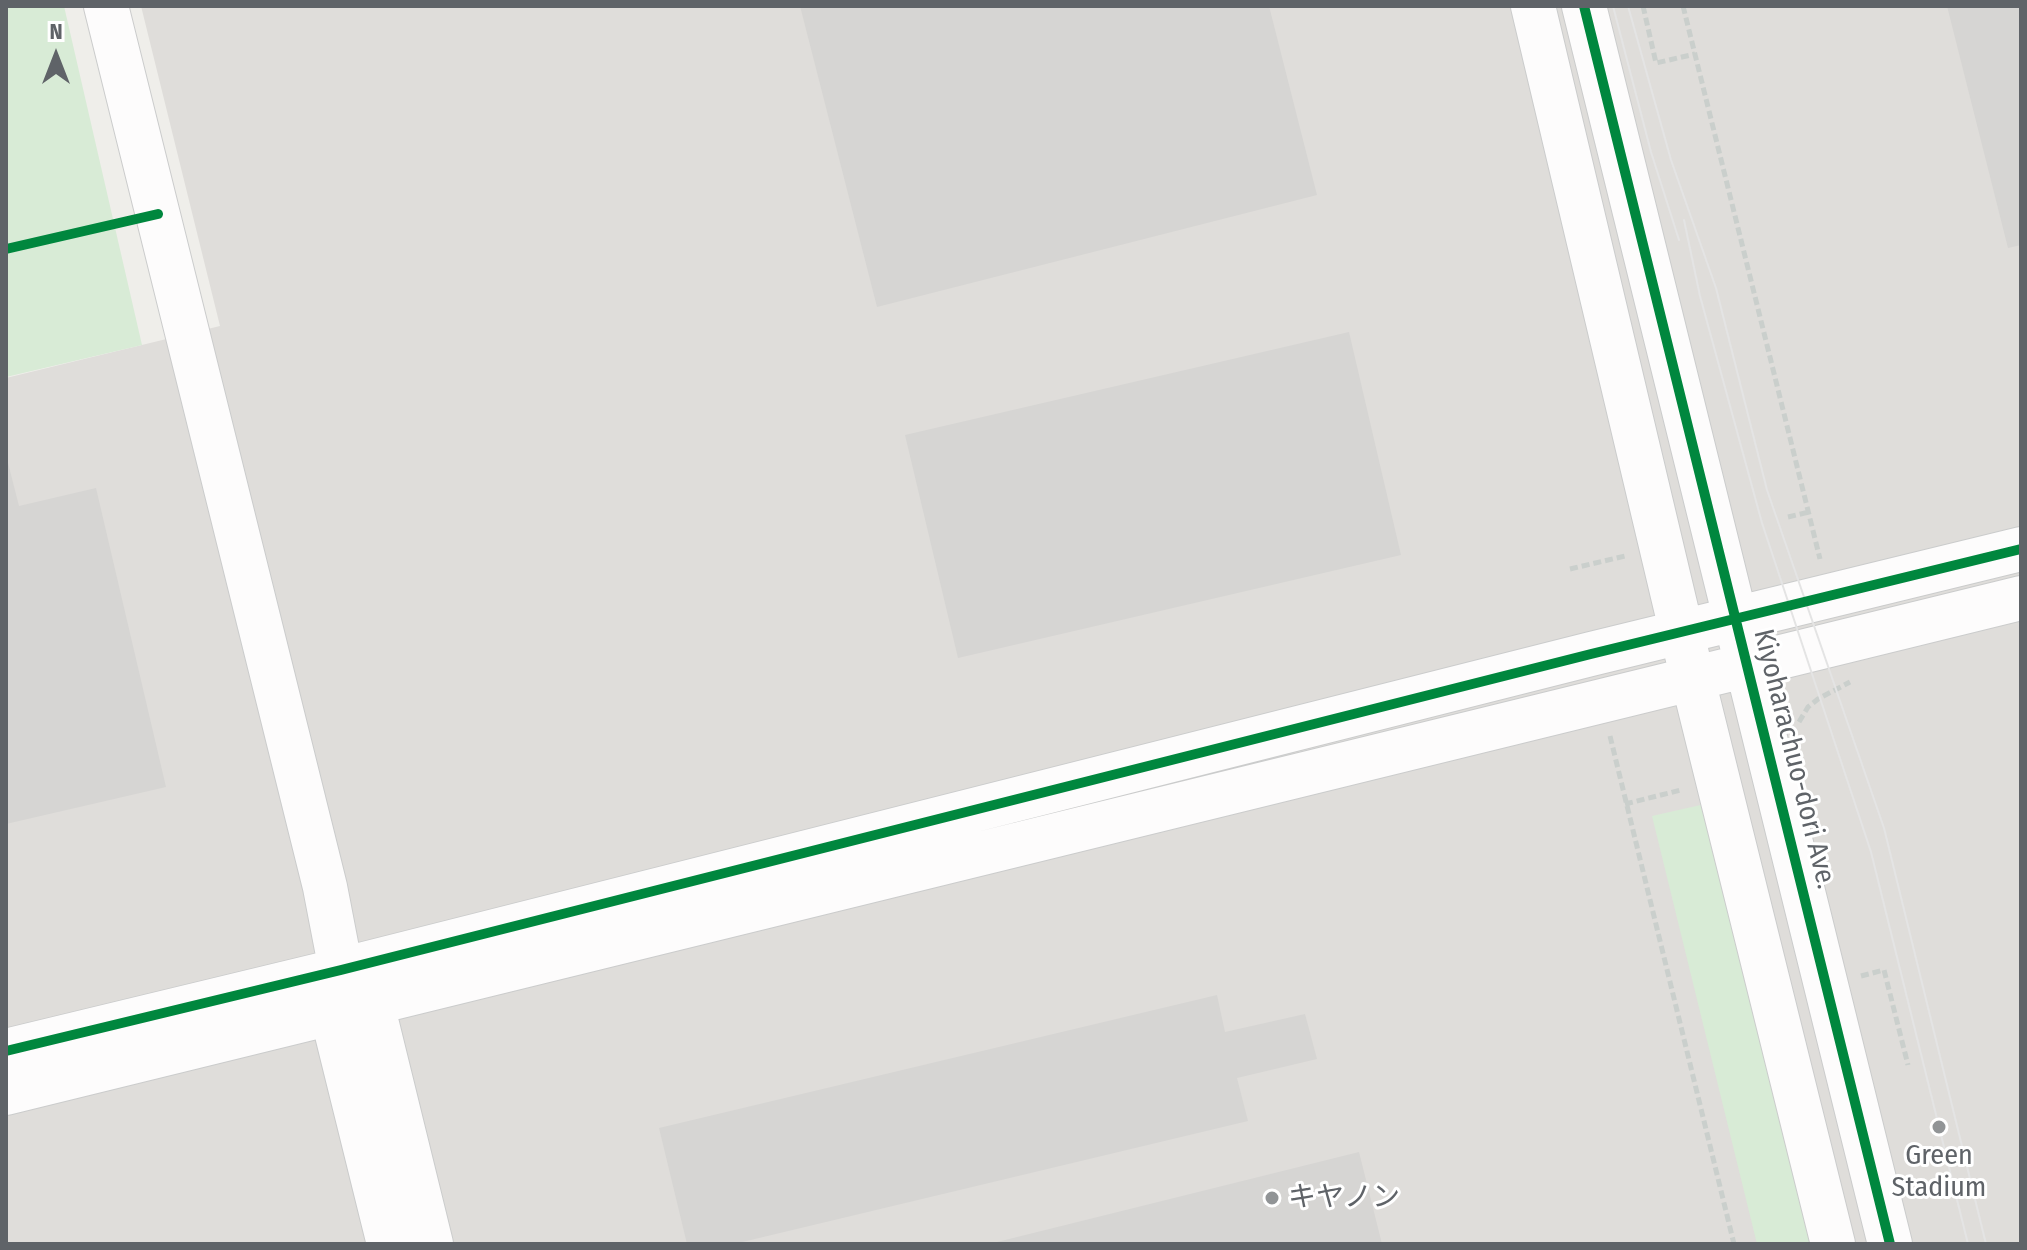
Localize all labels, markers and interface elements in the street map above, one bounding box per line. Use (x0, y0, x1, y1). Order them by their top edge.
north arrow (16, 16, 96, 96)
text: N (49, 18, 63, 45)
street label: Kiyoharachuo-dori Ave. (1745, 626, 1843, 892)
marker: Green Stadium (1930, 1118, 1948, 1136)
place label: Green Stadium (1892, 1139, 1986, 1205)
place label: キヤノン (1288, 1181, 1400, 1215)
marker: キヤノン (1263, 1189, 1281, 1207)

